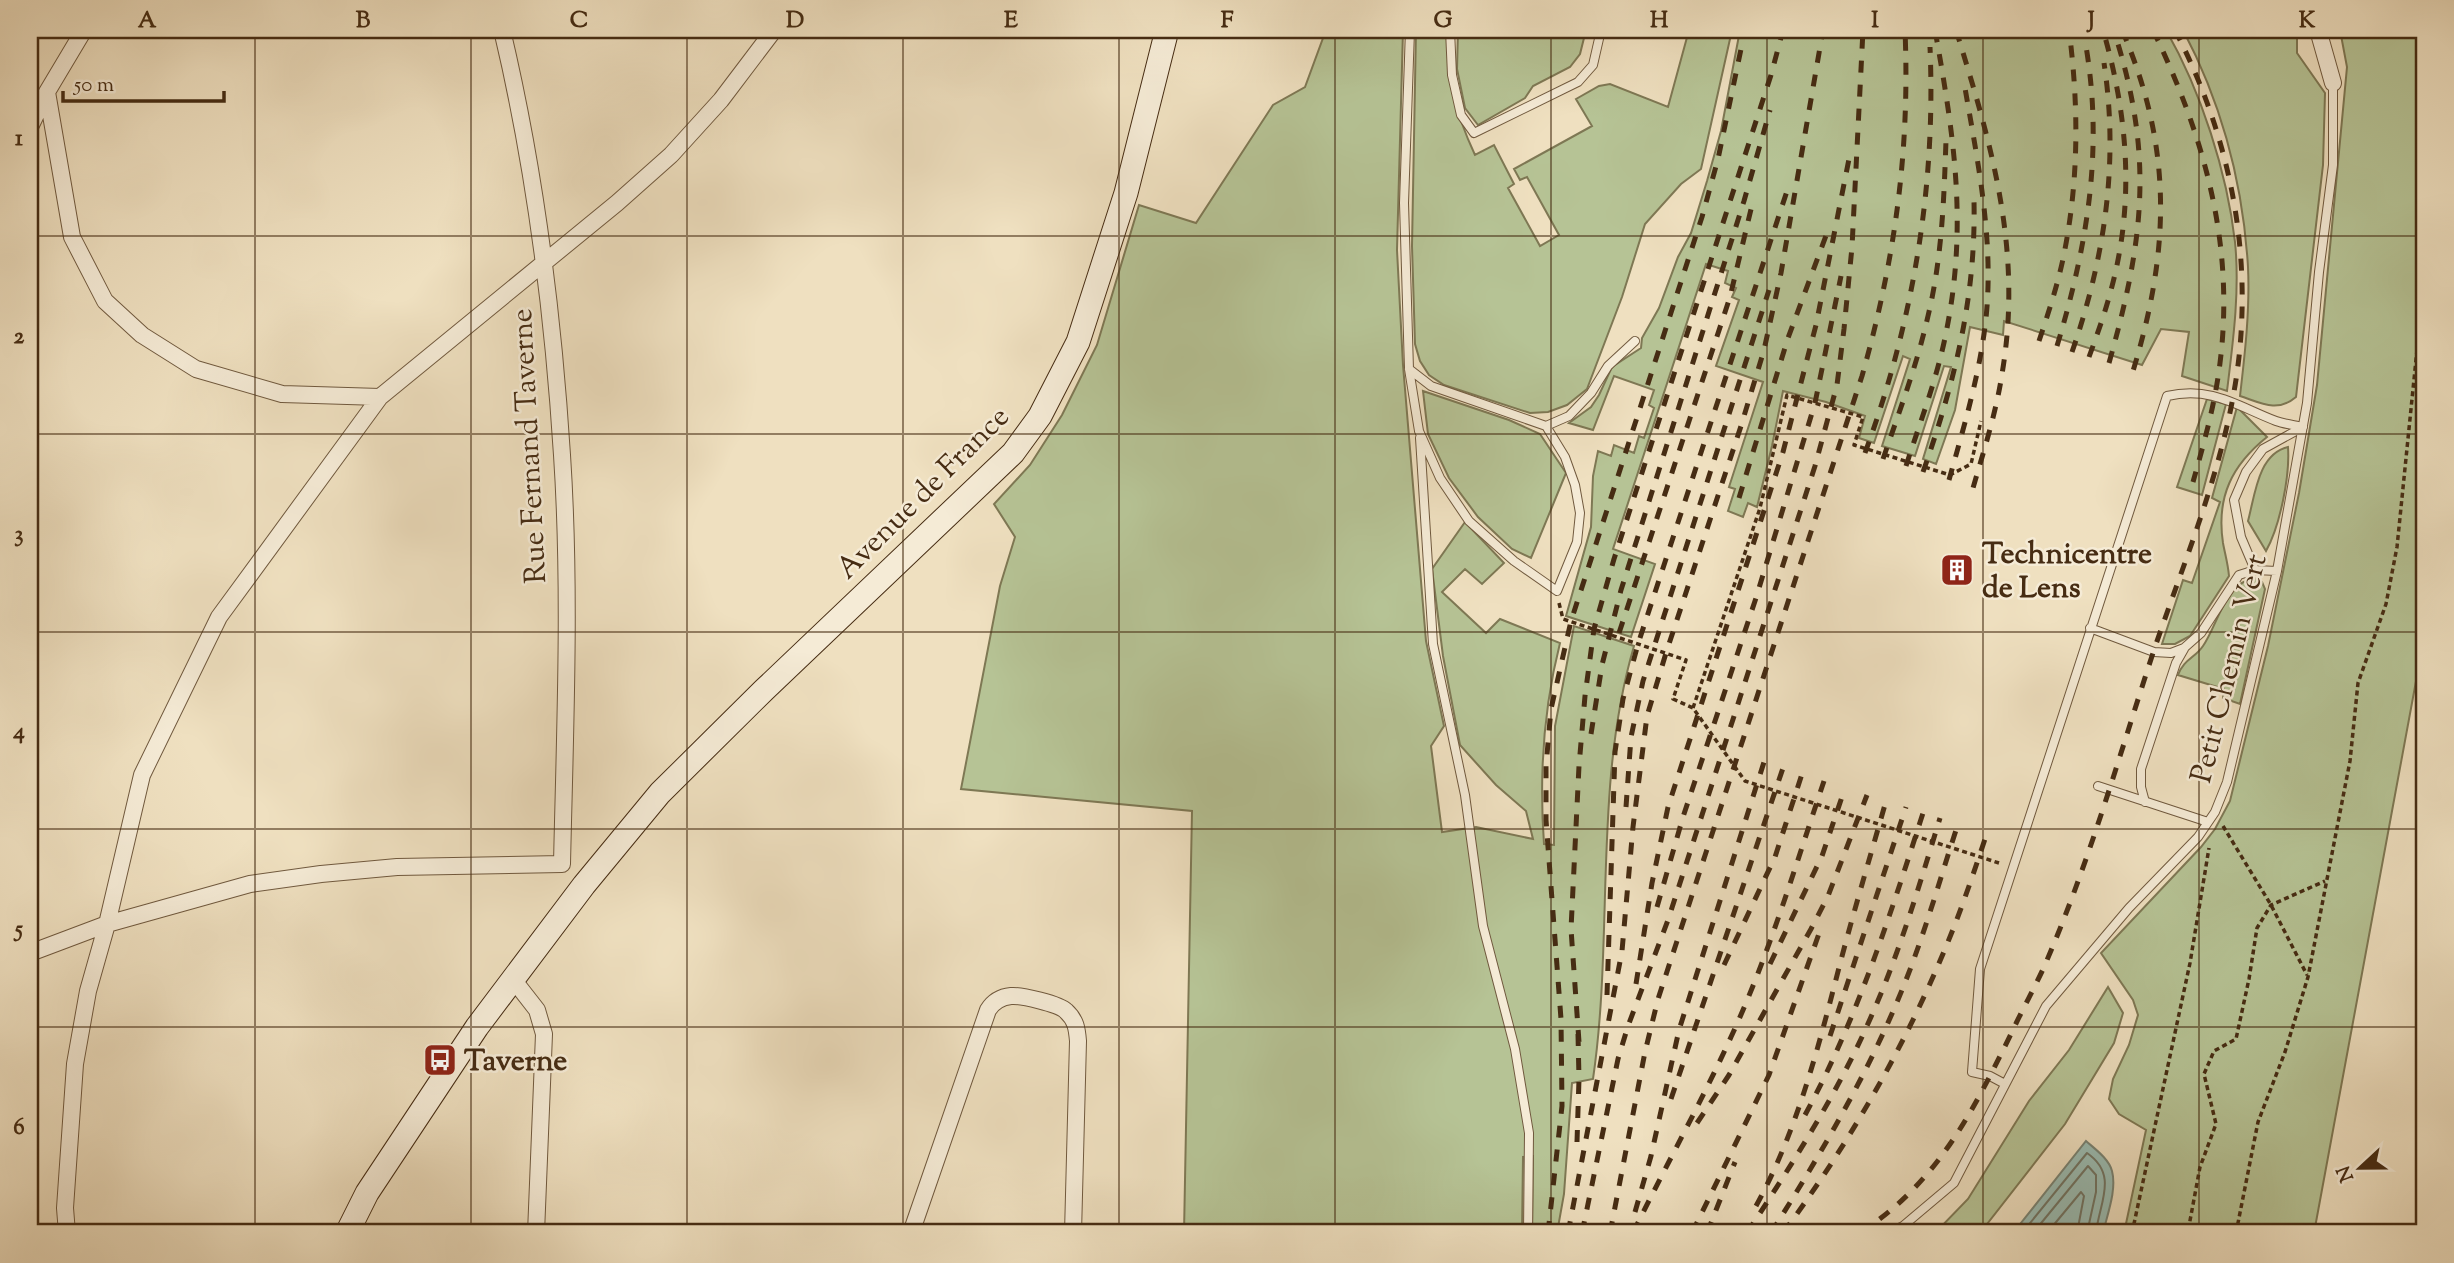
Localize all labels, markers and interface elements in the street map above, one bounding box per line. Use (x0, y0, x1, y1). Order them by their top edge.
text: A (138, 5, 157, 38)
text: B (356, 5, 371, 38)
text: C (570, 5, 588, 38)
text: D (786, 5, 804, 38)
text: E (1004, 5, 1018, 38)
text: F (1221, 5, 1234, 38)
text: G (1434, 5, 1453, 38)
text: H (1650, 5, 1669, 38)
text: I (1871, 5, 1879, 38)
text: J (2086, 5, 2095, 38)
text: K (2299, 5, 2316, 38)
scale bar (63, 60, 224, 104)
text: 50 m (73, 71, 114, 101)
text: 1 (15, 123, 23, 156)
street label: Rue Fernand Taverne (502, 307, 559, 584)
text: 2 (14, 321, 25, 354)
street label: Avenue de France (827, 397, 1020, 590)
text: 3 (14, 519, 24, 552)
place label: Technicentre de Lens (1982, 534, 2152, 611)
street label: Petit Chemin Vert (2181, 550, 2280, 788)
building icon: Technicentre de Lens (1938, 551, 1976, 589)
text: 4 (12, 716, 25, 749)
text: 5 (13, 914, 23, 947)
bus stop icon: Taverne (421, 1041, 459, 1079)
place label: Taverne (464, 1041, 567, 1084)
text: 6 (13, 1112, 25, 1145)
north arrow (2324, 1134, 2394, 1204)
text: N (2331, 1161, 2362, 1186)

